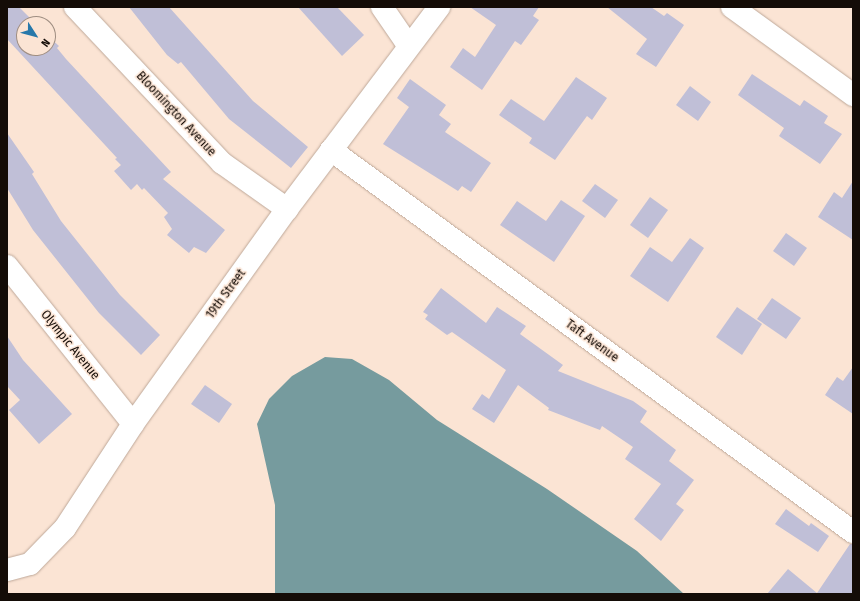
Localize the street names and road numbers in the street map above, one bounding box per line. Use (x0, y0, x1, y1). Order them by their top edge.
street label: Bloomington Avenue (133, 68, 219, 160)
street label: 19th Street (203, 266, 249, 322)
street label: Olympic Avenue (37, 307, 103, 383)
street label: Taft Avenue (562, 316, 622, 366)

